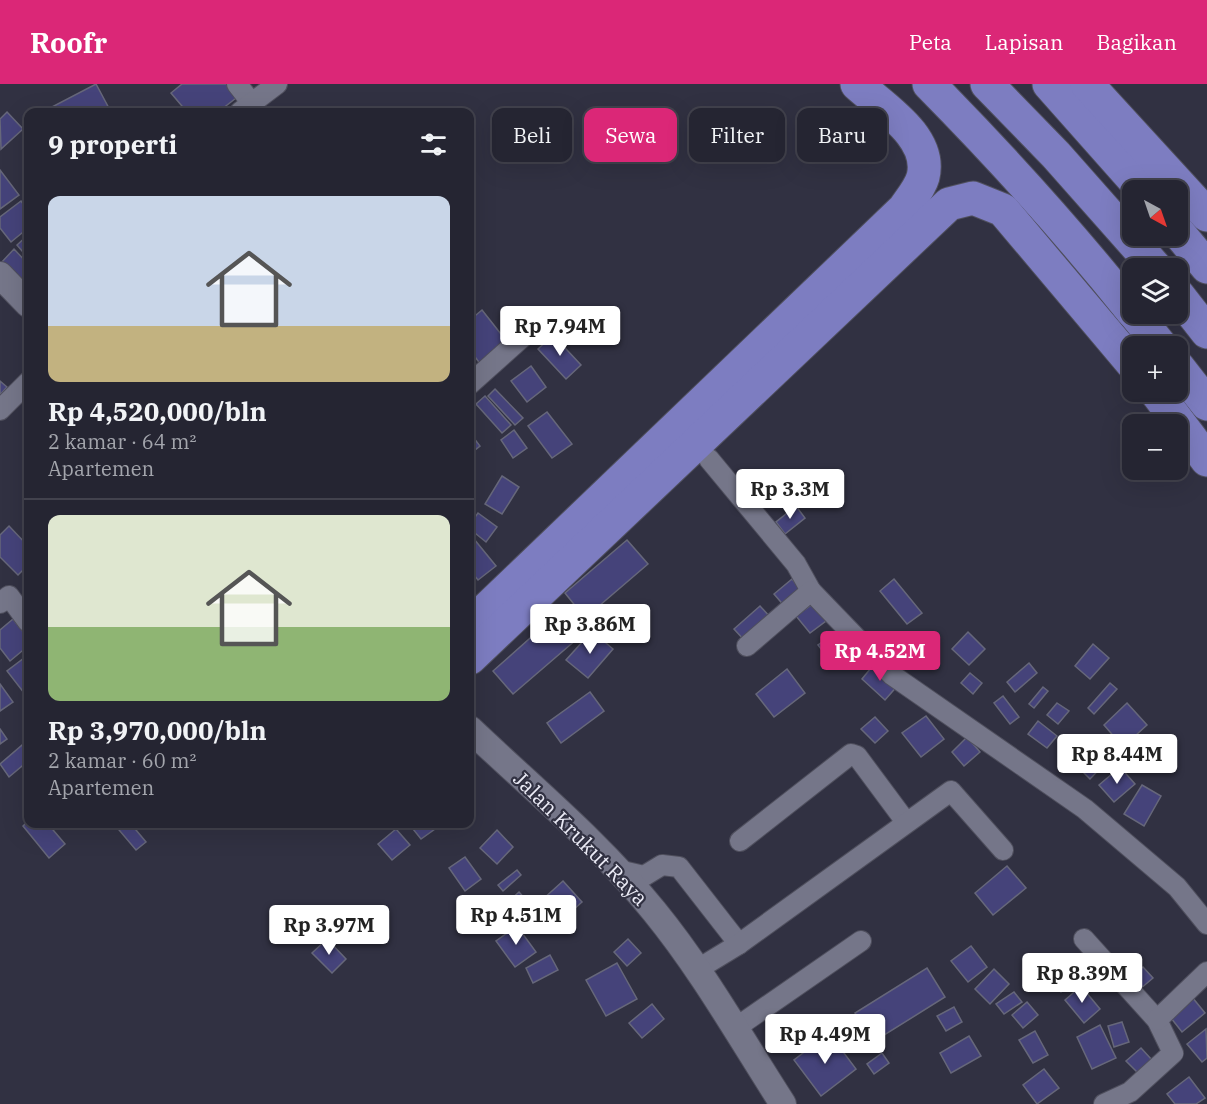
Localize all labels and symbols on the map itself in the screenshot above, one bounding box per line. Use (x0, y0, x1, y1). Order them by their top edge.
north arrow (1122, 180, 1188, 246)
pin: Rp 7.94M (498, 306, 622, 357)
pin: Rp 3.3M (735, 469, 845, 520)
pin: Rp 3.86M (528, 604, 652, 655)
pin: Rp 4.52M (818, 631, 942, 682)
pin: Rp 8.44M (1055, 734, 1179, 785)
street label: Jalan Krukut Raya (508, 765, 654, 911)
pin: Rp 4.51M (454, 895, 578, 946)
pin: Rp 3.97M (267, 905, 391, 956)
pin: Rp 8.39M (1020, 953, 1144, 1004)
pin: Rp 4.49M (763, 1014, 887, 1065)

